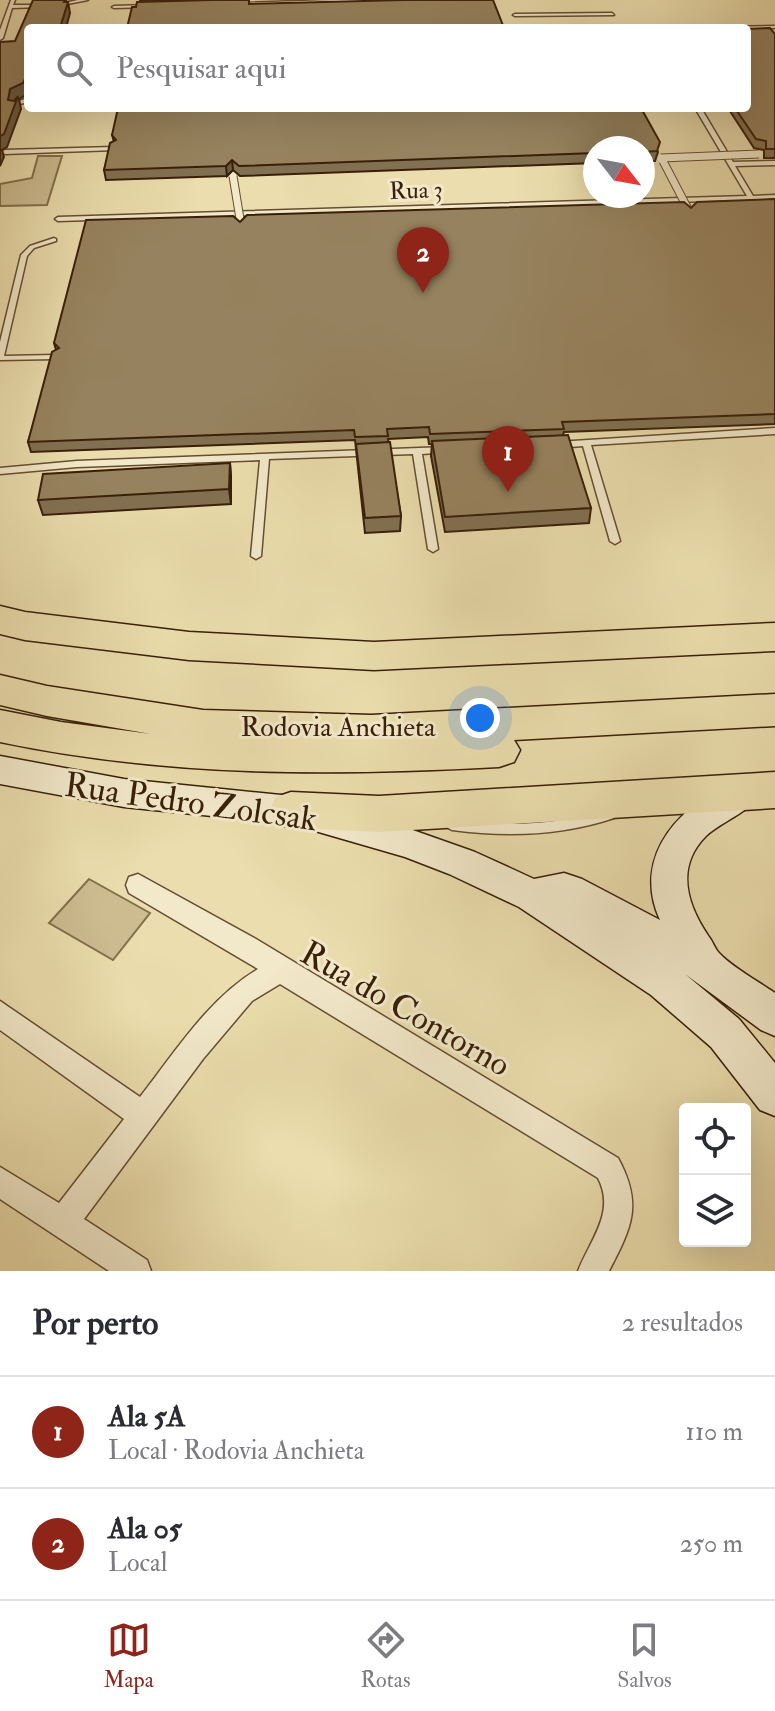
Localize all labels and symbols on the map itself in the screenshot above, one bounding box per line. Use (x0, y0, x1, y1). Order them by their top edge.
north arrow (583, 136, 655, 208)
street label: Rua 3 (389, 174, 443, 207)
pin: 2 (397, 227, 449, 293)
pin: 1 (482, 426, 534, 492)
your location (460, 698, 500, 738)
street label: Rodovia Anchieta (241, 710, 436, 745)
street label: Rua Pedro Zolcsak (62, 763, 320, 841)
street label: Rua do Contorno (293, 932, 518, 1087)

